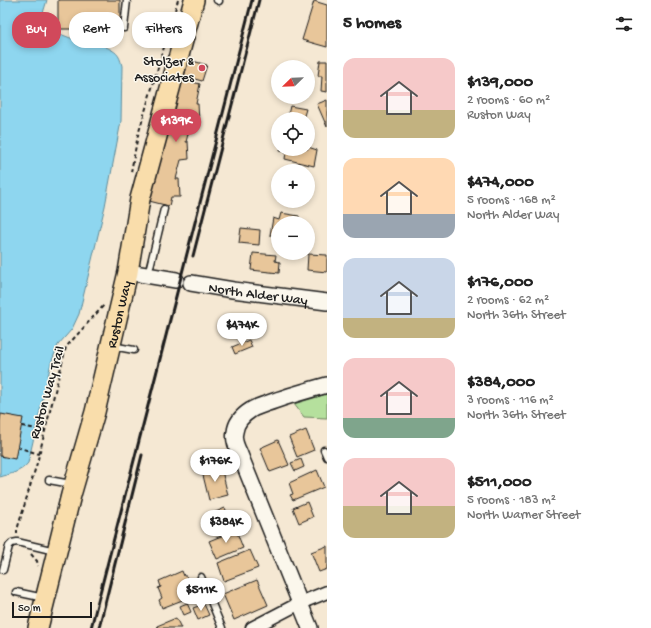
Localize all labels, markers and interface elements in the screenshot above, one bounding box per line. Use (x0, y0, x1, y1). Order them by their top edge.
chip: Buy (12, 12, 61, 48)
chip: Rent (69, 12, 124, 48)
chip: Filters (132, 12, 196, 48)
icon: filters (613, 13, 635, 35)
text: 5 homes (343, 14, 401, 34)
place label: Stolzer & Associates (135, 54, 195, 87)
north arrow (271, 60, 315, 104)
map controls (271, 60, 315, 260)
marker: Stolzer & Associates (197, 63, 207, 73)
text: $139,000 (467, 73, 533, 93)
icon: home (375, 74, 423, 122)
text: 2 rooms · 60 m² (467, 93, 550, 108)
text: Ruston Way (467, 108, 531, 123)
pin: $139K (148, 109, 204, 143)
button: locate (271, 112, 315, 156)
text: $139K (160, 114, 192, 129)
button: + (271, 164, 315, 208)
text: $474,000 (467, 173, 534, 193)
icon: home (375, 174, 423, 222)
text: 5 rooms · 168 m² (467, 193, 556, 208)
text: North Alder Way (467, 208, 559, 223)
button: − (271, 216, 315, 260)
text: $176,000 (467, 273, 533, 293)
icon: home (375, 274, 423, 322)
street label: Ruston Way (104, 279, 137, 350)
street label: North Alder Way (207, 280, 309, 310)
text: 2 rooms · 62 m² (467, 293, 549, 308)
text: North 36th Street (467, 308, 566, 323)
pin: $474K (214, 313, 270, 347)
text: $474K (226, 318, 258, 333)
street label: Ruston Way Trail (27, 344, 70, 441)
text: $384,000 (467, 373, 535, 393)
icon: home (375, 374, 423, 422)
text: 3 rooms · 116 m² (467, 393, 554, 408)
text: North 36th Street (467, 408, 566, 423)
pin: $176K (187, 449, 243, 483)
text: $176K (199, 454, 231, 469)
text: $511,000 (467, 473, 532, 493)
icon: home (375, 474, 423, 522)
text: 5 rooms · 183 m² (467, 493, 556, 508)
text: North Warner Street (467, 508, 580, 523)
pin: $384K (198, 510, 254, 544)
text: $384K (209, 515, 243, 530)
pin: $511K (173, 578, 229, 612)
text: $511K (186, 583, 216, 598)
scale bar (12, 600, 92, 619)
text: 50 m (18, 603, 40, 615)

